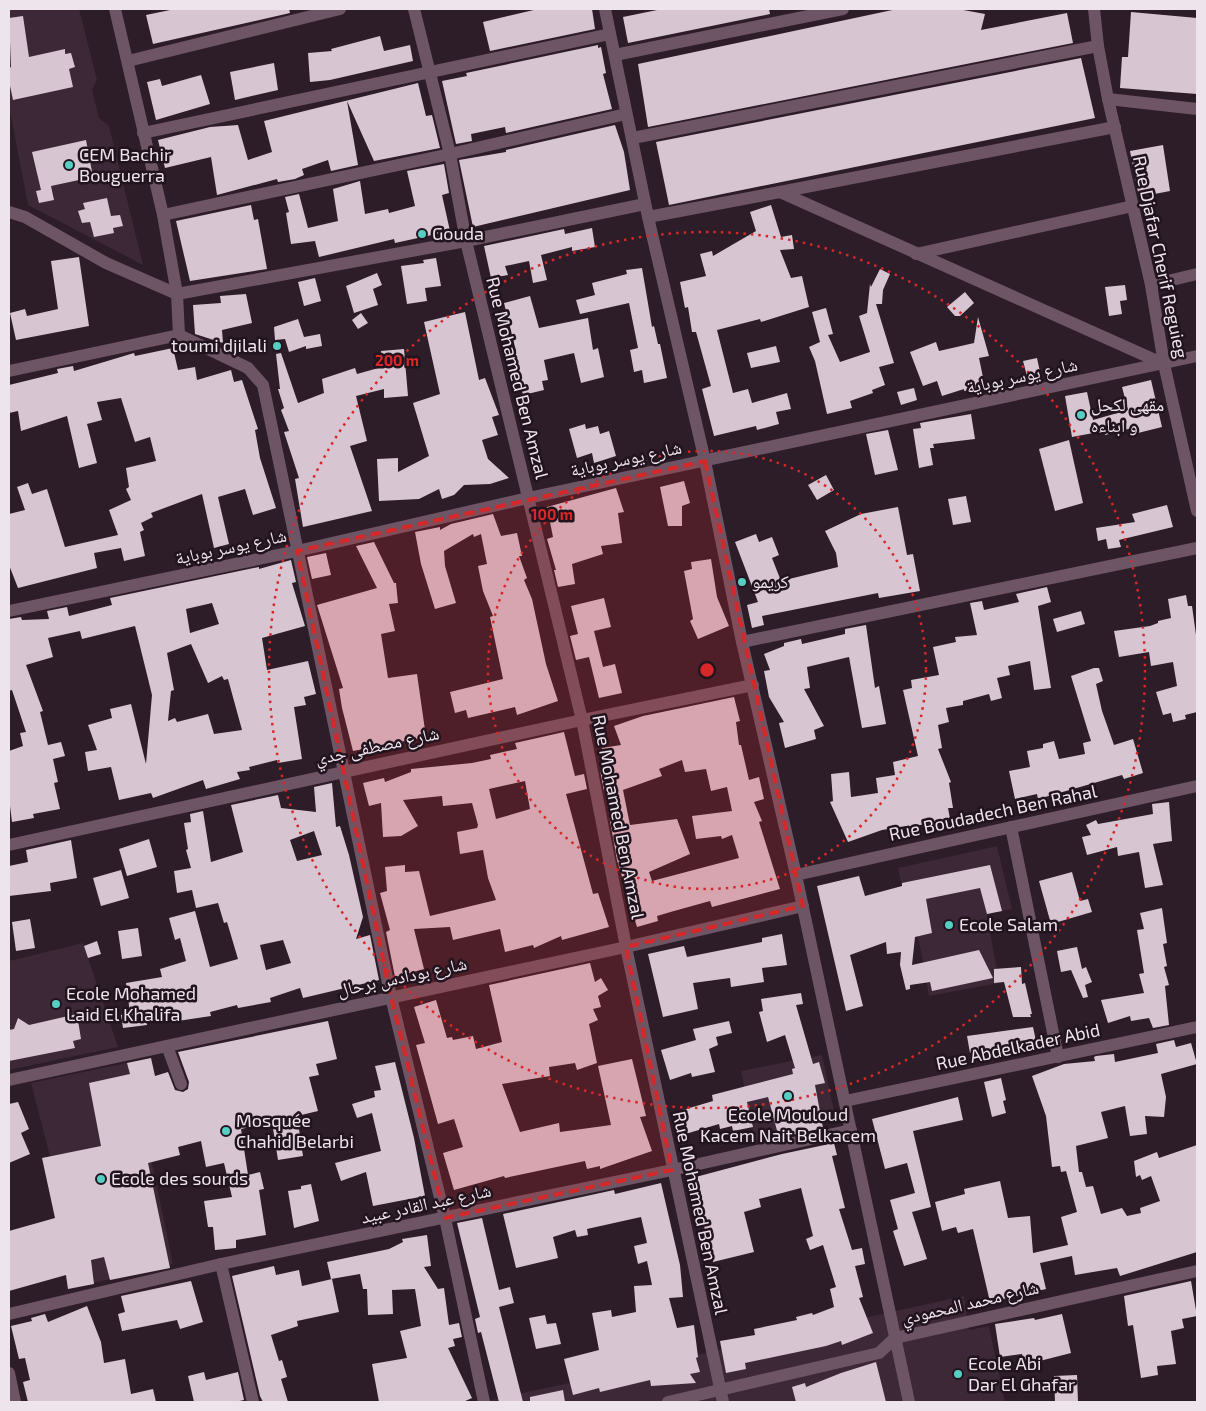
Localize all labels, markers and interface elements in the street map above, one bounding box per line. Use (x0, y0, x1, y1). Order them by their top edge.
place label: CEM Bachir Bouguerra (79, 143, 171, 186)
street label: Rue Djafar Cherif Reguieg (1129, 153, 1193, 360)
marker: CEM Bachir Bouguerra (63, 159, 75, 171)
place label: Gouda (432, 222, 484, 244)
marker: Gouda (416, 228, 428, 240)
street label: Rue Mohamed Ben Amzal (482, 274, 554, 482)
place label: toumi djilali (171, 334, 267, 356)
marker: toumi djilali (271, 340, 283, 352)
text: 200 m (375, 351, 419, 369)
street label: شارع يوسر بوباية (964, 352, 1080, 399)
place label: مقهى لكحل و ابناءه (1091, 393, 1164, 437)
marker: مقهى لكحل و ابناءه (1075, 409, 1087, 421)
street label: شارع يوسر بوباية (568, 435, 684, 482)
text: 100 m (531, 505, 573, 523)
street label: شارع يوسر بوباية (173, 523, 289, 570)
place label: كريمو (752, 570, 789, 592)
marker: كريمو (736, 576, 748, 588)
centre of rings (698, 661, 716, 679)
street label: Rue Mohamed Ben Amzal (588, 713, 650, 921)
street label: شارع مصطفى جدي (313, 721, 442, 773)
street label: Rue Boudadech Ben Rahal (887, 779, 1099, 845)
place label: Ecole Salam (959, 913, 1058, 935)
marker: Ecole Salam (943, 919, 955, 931)
street label: شارع بودادس برحال (335, 952, 469, 1001)
place label: Ecole Mohamed Laid El Khalifa (66, 982, 196, 1025)
marker: Ecole Mohamed Laid El Khalifa (50, 998, 62, 1010)
street label: Rue Abdelkader Abid (934, 1018, 1102, 1074)
marker: Ecole Mouloud Kacem Nait Belkacem (782, 1090, 794, 1102)
place label: Ecole Mouloud Kacem Nait Belkacem (700, 1103, 876, 1146)
place label: Mosquée Chahid Belarbi (236, 1109, 354, 1152)
street label: Rue Mohamed Ben Amzal (669, 1109, 733, 1317)
marker: Mosquée Chahid Belarbi (220, 1125, 232, 1137)
place label: Ecole des sourds (111, 1167, 248, 1189)
marker: Ecole des sourds (95, 1173, 107, 1185)
street label: شارع عبد القادر عبيد (359, 1178, 493, 1229)
street label: شارع محمد المحمودي (899, 1276, 1042, 1333)
place label: Ecole Abi Dar El Ghafar (968, 1352, 1075, 1395)
marker: Ecole Abi Dar El Ghafar (952, 1368, 964, 1380)

